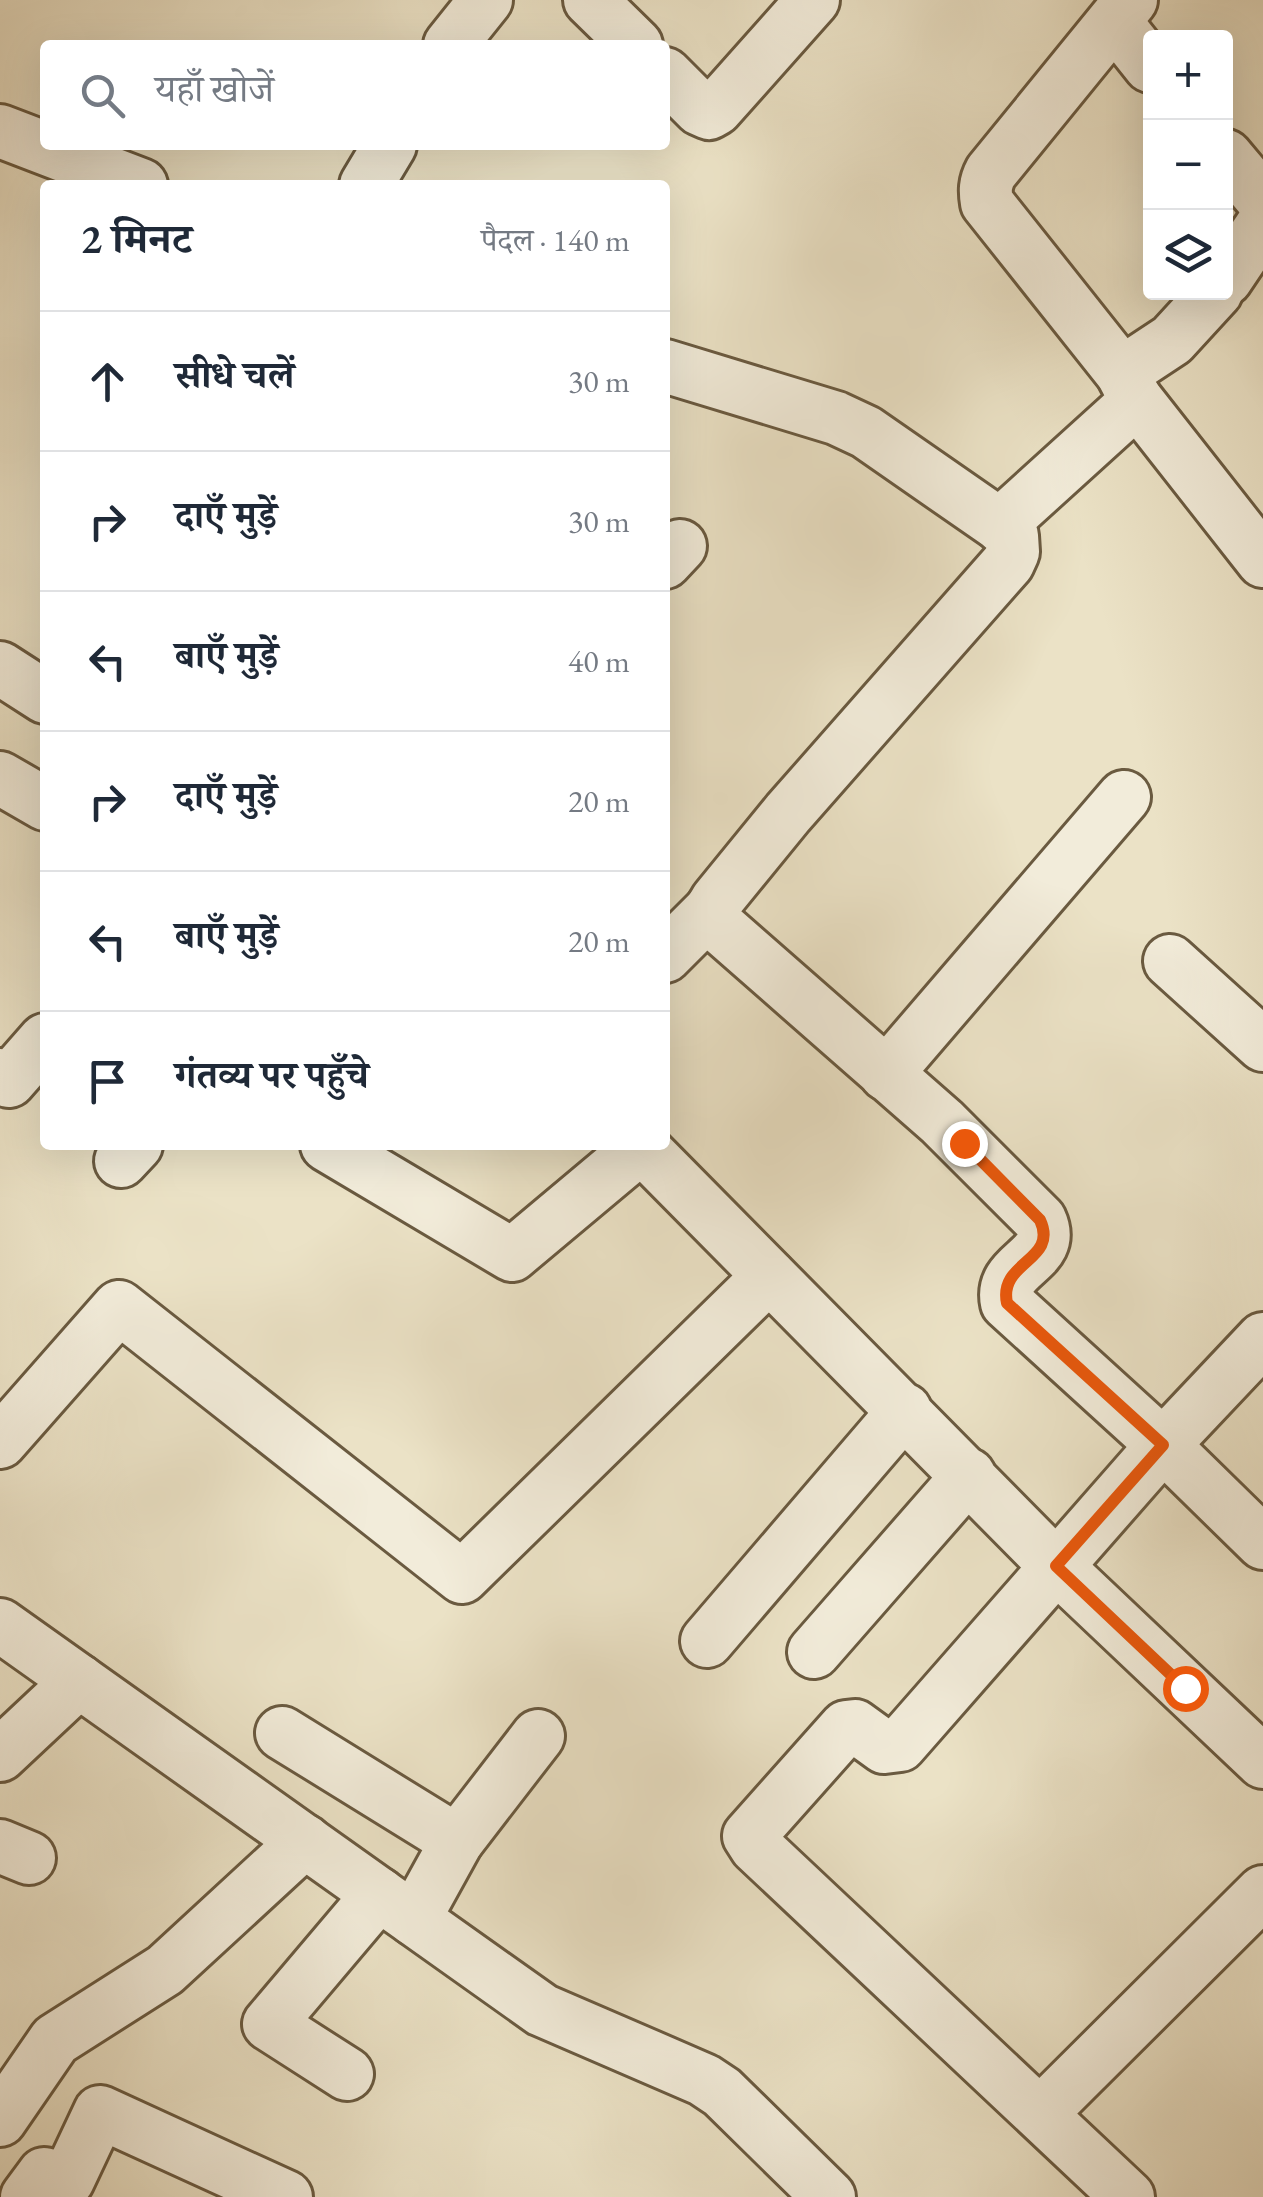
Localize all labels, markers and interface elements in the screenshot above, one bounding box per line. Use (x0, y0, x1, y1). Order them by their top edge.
map controls (1143, 30, 1233, 300)
button: + (1143, 30, 1233, 120)
search box (40, 40, 670, 150)
text: यहाँ खोजें (155, 64, 274, 113)
icon: search (75, 68, 130, 123)
button: − (1143, 120, 1233, 210)
button: layers (1143, 210, 1233, 300)
text: 2 मिनट (80, 211, 192, 266)
text: पैदल · 140 m (481, 219, 630, 261)
text: सीधे चलें (175, 350, 294, 399)
icon: ahead (80, 354, 135, 409)
text: 30 m (568, 360, 630, 402)
text: दाएँ मुड़ें (175, 490, 277, 539)
icon: right (80, 494, 135, 549)
text: 30 m (568, 500, 630, 542)
text: बाएँ मुड़ें (175, 630, 278, 679)
icon: left (80, 634, 135, 689)
text: 40 m (568, 640, 630, 682)
text: दाएँ मुड़ें (175, 770, 277, 819)
icon: right (80, 774, 135, 829)
text: 20 m (568, 780, 630, 822)
text: बाएँ मुड़ें (175, 910, 278, 959)
icon: left (80, 914, 135, 969)
text: 20 m (568, 920, 630, 962)
text: गंतव्य पर पहुँचे (175, 1050, 369, 1099)
icon: arrive (80, 1054, 135, 1109)
route end (942, 1121, 988, 1167)
route start (1163, 1666, 1209, 1712)

